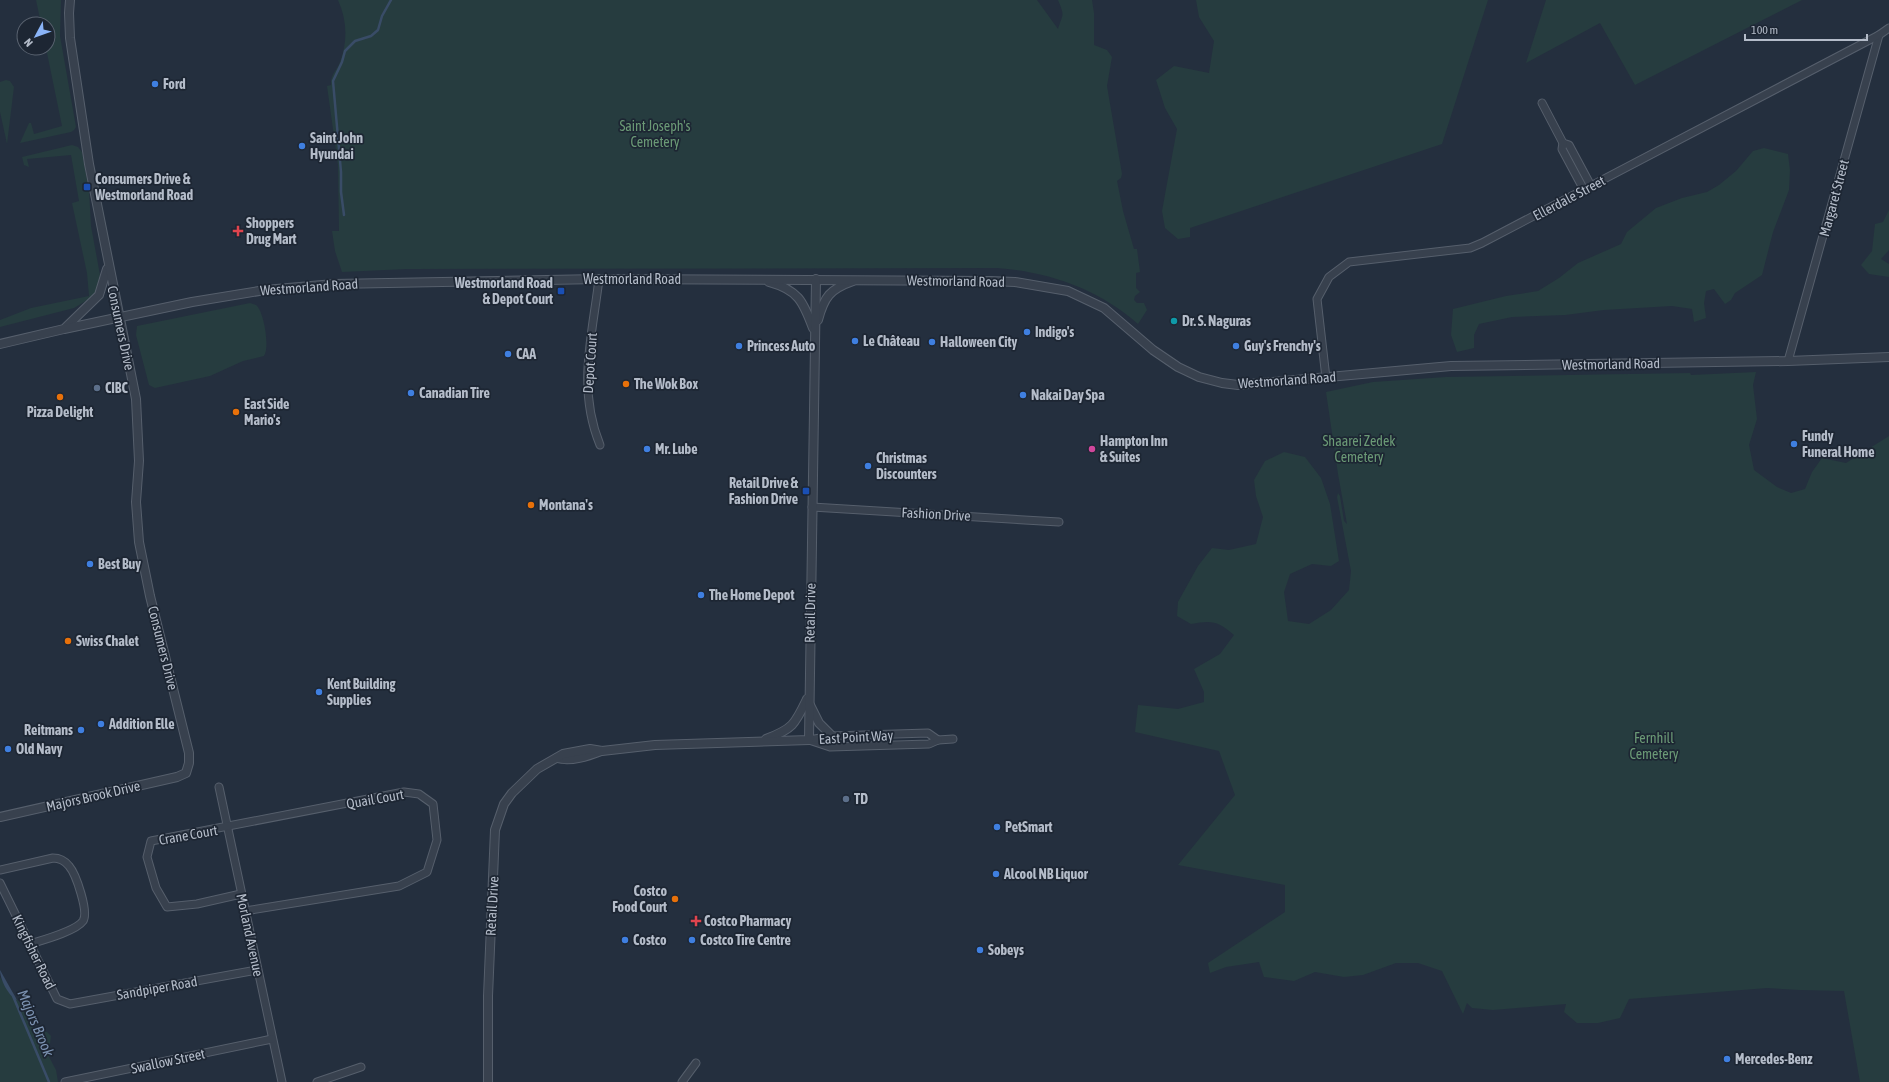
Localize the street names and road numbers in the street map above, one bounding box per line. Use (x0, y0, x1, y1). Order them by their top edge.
street label: Margaret Street (1816, 158, 1852, 238)
street label: Ellerdale Street (1530, 172, 1608, 224)
street label: Westmorland Road (583, 271, 681, 287)
street label: Westmorland Road (907, 272, 1005, 290)
street label: Westmorland Road (259, 276, 359, 298)
street label: Consumers Drive (104, 284, 138, 372)
street label: Depot Court (580, 332, 600, 394)
street label: Westmorland Road (1562, 355, 1660, 373)
street label: Westmorland Road (1237, 369, 1337, 391)
street label: Fashion Drive (901, 504, 971, 524)
street label: Retail Drive (801, 583, 819, 643)
street label: Consumers Drive (145, 604, 181, 692)
street label: East Point Way (818, 727, 894, 747)
street label: Majors Brook Drive (44, 777, 142, 815)
street label: Quail Court (345, 786, 405, 812)
street label: Crane Court (157, 822, 219, 848)
street label: Retail Drive (482, 876, 502, 936)
street label: Morland Avenue (233, 892, 267, 978)
street label: Kingfisher Road (9, 912, 59, 992)
street label: Sandpiper Road (116, 973, 198, 1003)
street label: Swallow Street (130, 1045, 206, 1077)

